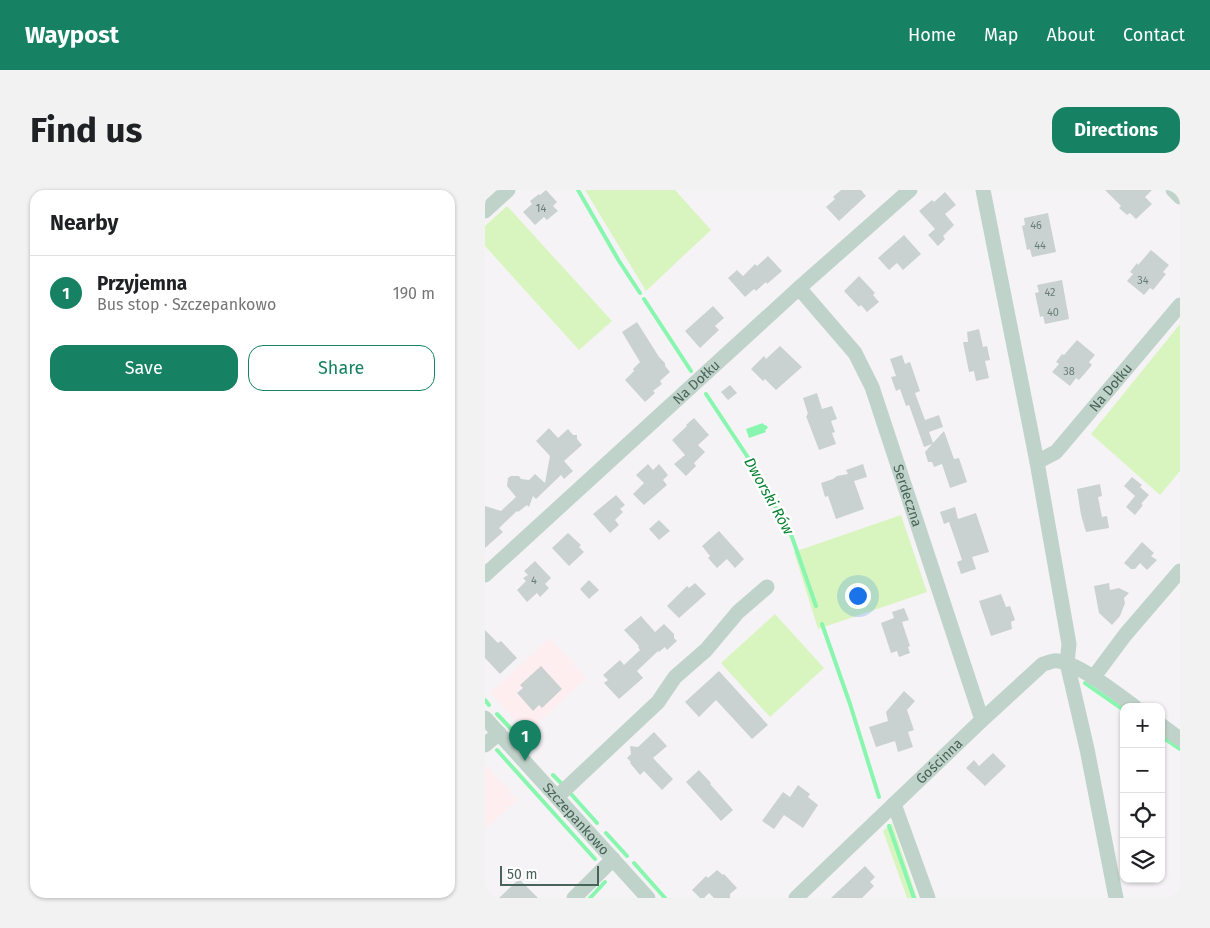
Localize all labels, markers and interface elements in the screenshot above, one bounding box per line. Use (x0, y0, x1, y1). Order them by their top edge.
text: Waypost (25, 21, 119, 49)
text: Home (908, 24, 956, 46)
text: Map (984, 24, 1018, 46)
text: About (1046, 24, 1095, 46)
text: Contact (1123, 24, 1185, 46)
button: Directions (1052, 107, 1180, 153)
text: Find us (30, 109, 142, 151)
house number: 14 (536, 202, 546, 215)
text: Nearby (50, 210, 118, 236)
house number: 46 (1030, 219, 1042, 232)
house number: 44 (1034, 239, 1046, 252)
text: Przyjemna (97, 272, 187, 295)
house number: 34 (1137, 274, 1149, 287)
text: 1 (62, 284, 70, 303)
text: 190 m (393, 284, 435, 303)
house number: 42 (1044, 286, 1056, 299)
text: Bus stop · Szczepankowo (97, 295, 276, 314)
house number: 40 (1047, 306, 1059, 319)
button: Save (50, 345, 238, 391)
button: Share (248, 345, 435, 391)
street label: Na Dołku (669, 357, 723, 408)
street label: Na Dołku (1086, 360, 1136, 415)
house number: 38 (1063, 365, 1075, 378)
water label: Dworski Rów (740, 454, 798, 538)
street label: Serdeczna (889, 462, 926, 529)
house number: 4 (531, 574, 537, 587)
your location (845, 583, 871, 609)
map controls (1120, 703, 1165, 883)
button: + (1120, 703, 1165, 748)
pin: 1 (509, 720, 541, 761)
street label: Gościnna (912, 735, 966, 788)
button: − (1120, 748, 1165, 793)
street label: Szczepankowo (539, 780, 613, 859)
button: locate (1120, 793, 1165, 838)
button: layers (1120, 838, 1165, 883)
scale bar (500, 863, 599, 886)
text: 50 m (507, 866, 538, 883)

